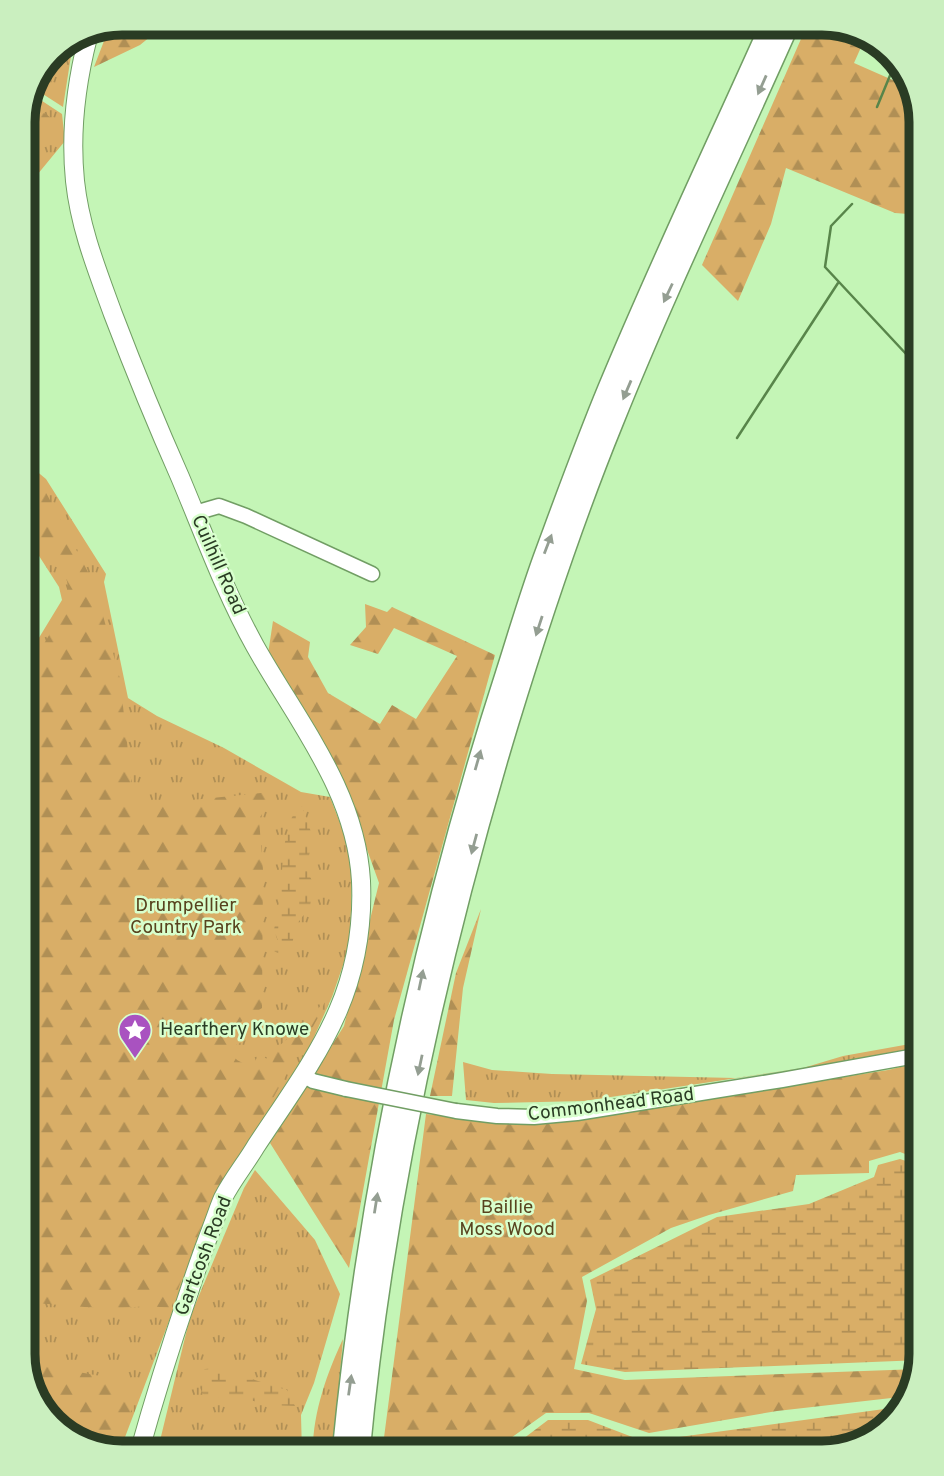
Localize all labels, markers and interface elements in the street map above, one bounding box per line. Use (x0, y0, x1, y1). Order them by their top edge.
one-way arrow (756, 75, 767, 96)
one-way arrow (663, 282, 674, 303)
one-way arrow (621, 379, 632, 400)
street label: Cuilhill Road (185, 511, 251, 619)
one-way arrow (543, 533, 554, 554)
one-way arrow (533, 616, 544, 637)
one-way arrow (473, 749, 484, 771)
one-way arrow (468, 833, 479, 855)
park label: Drumpellier Country Park (130, 894, 242, 940)
one-way arrow (415, 969, 426, 991)
place icon: Hearthery Knowe (116, 1011, 154, 1060)
place label: Hearthery Knowe (160, 1018, 309, 1042)
one-way arrow (415, 1054, 426, 1076)
street label: Commonhead Road (526, 1083, 696, 1127)
one-way arrow (371, 1192, 382, 1214)
street label: Gartcosh Road (170, 1193, 238, 1319)
park label: Baillie Moss Wood (459, 1196, 555, 1242)
one-way arrow (344, 1374, 355, 1396)

